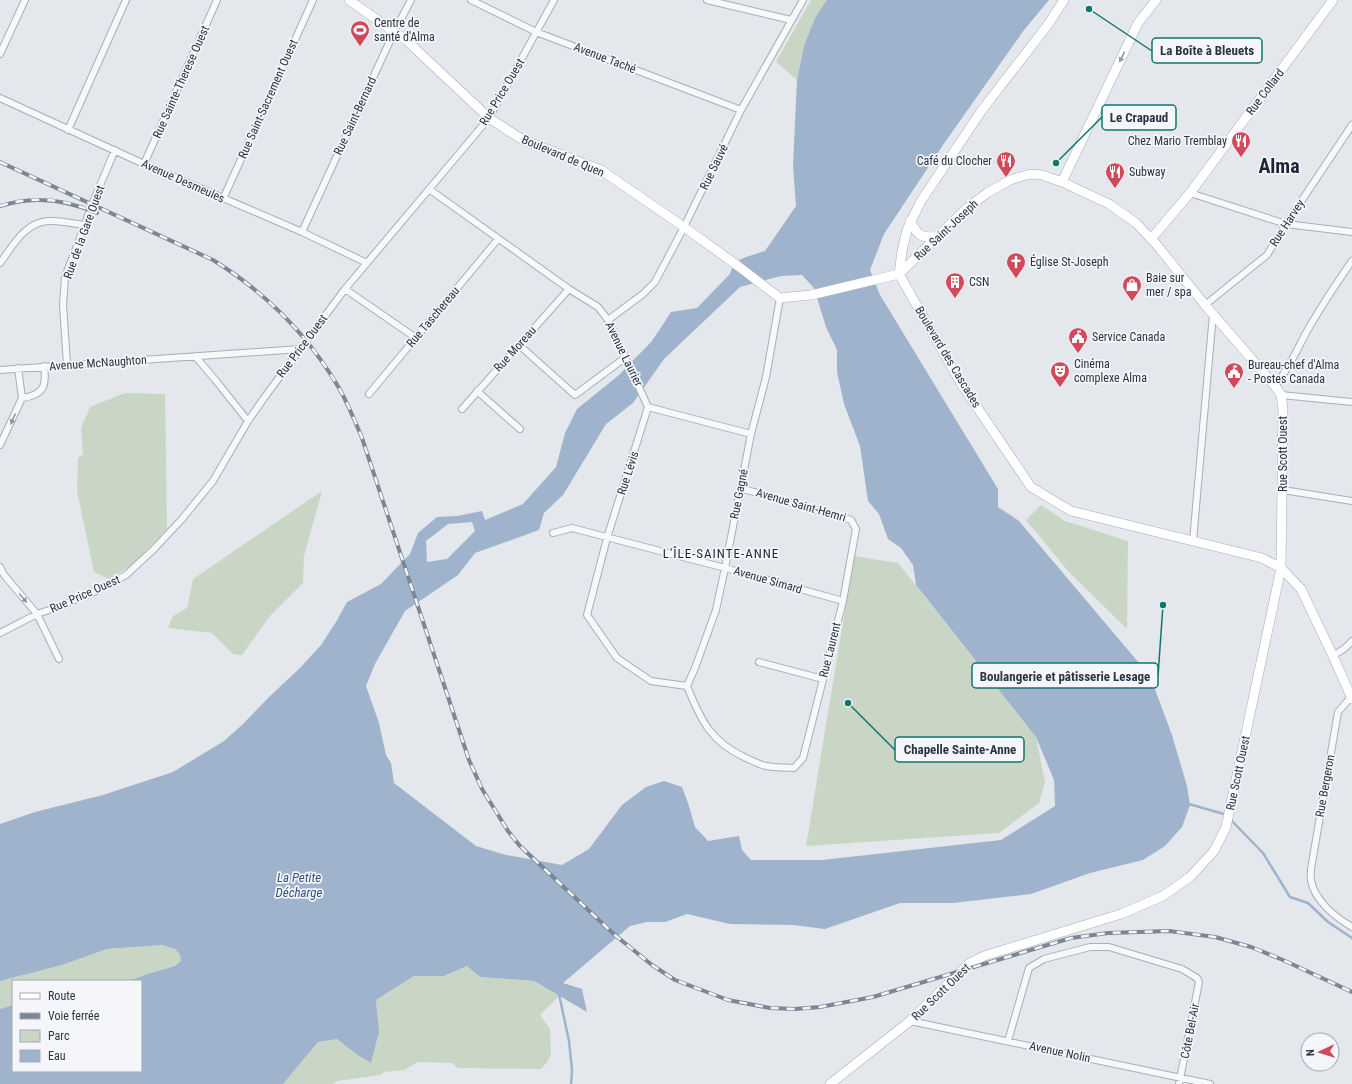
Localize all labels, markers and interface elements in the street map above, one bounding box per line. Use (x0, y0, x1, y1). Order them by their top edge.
place label: Centre de santé d'Alma (374, 16, 435, 44)
sports icon: Centre de santé d'Alma (349, 19, 371, 47)
street label: Rue Sainte-Therese Ouest (150, 23, 212, 140)
street label: Rue Saint-Sacrement Ouest (235, 37, 301, 161)
callout: La Boîte à Bleuets (1152, 38, 1262, 63)
street label: Avenue Taché (572, 40, 638, 76)
text: La Boîte à Bleuets (1160, 43, 1254, 58)
one-way arrow (1119, 51, 1125, 63)
street label: Rue Price Ouest (477, 56, 528, 128)
street label: Rue Collard (1243, 66, 1287, 118)
street label: Rue Saint-Bernard (331, 75, 379, 157)
callout: Le Crapaud (1102, 105, 1176, 130)
text: Le Crapaud (1110, 110, 1168, 125)
restaurant icon: Chez Mario Tremblay (1230, 130, 1252, 158)
street label: Boulevard de Quen (520, 132, 607, 180)
place label: Chez Mario Tremblay (1128, 134, 1227, 148)
street label: Rue Sauvé (697, 142, 731, 192)
restaurant icon: Café du Clocher (995, 150, 1017, 178)
place label: Café du Clocher (917, 154, 992, 168)
district label: Alma (1258, 154, 1300, 178)
street label: Avenue Desmeules (139, 156, 227, 206)
restaurant icon: Subway (1104, 161, 1126, 189)
place label: Subway (1129, 165, 1165, 179)
street label: Rue de la Gare Ouest (61, 183, 108, 281)
street label: Rue Saint-Joseph (911, 197, 981, 263)
street label: Rue Harvey (1267, 197, 1307, 249)
church icon: Église St-Joseph (1005, 251, 1027, 279)
place label: Église St-Joseph (1030, 254, 1109, 269)
building icon: CSN (944, 271, 966, 299)
place label: Baie sur mer / spa (1146, 271, 1192, 299)
shop icon: Baie sur mer / spa (1121, 274, 1143, 302)
place label: CSN (969, 275, 989, 289)
street label: Rue Taschereau (404, 284, 463, 350)
street label: Boulevard des Cascades (912, 304, 984, 410)
street label: Rue Price Ouest (274, 311, 330, 380)
street label: Avenue Laurier (602, 319, 646, 389)
street label: Rue Moreau (491, 323, 539, 375)
public building icon: Service Canada (1067, 326, 1089, 354)
place label: Service Canada (1092, 330, 1165, 344)
street label: Avenue McNaughton (49, 353, 147, 373)
place label: Cinéma complexe Alma (1074, 357, 1147, 385)
place label: Bureau-chef d'Alma - Postes Canada (1248, 358, 1340, 386)
theatre icon: Cinéma complexe Alma (1049, 360, 1071, 388)
public building icon: Bureau-chef d'Alma - Postes Canada (1223, 361, 1245, 389)
one-way arrow (10, 414, 16, 425)
street label: Rue Scott Ouest (1276, 416, 1290, 492)
street label: Rue Lévis (614, 449, 642, 497)
street label: Rue Gagné (727, 467, 751, 520)
street label: Avenue Saint-Hemri (754, 485, 848, 525)
district label: L'ÎLE-SAINTE-ANNE (663, 546, 779, 561)
street label: Avenue Simard (732, 564, 804, 596)
street label: Rue Price Ouest (48, 572, 123, 616)
one-way arrow (19, 592, 28, 603)
street label: Rue Laurent (816, 621, 844, 679)
callout: Boulangerie et pâtisserie Lesage (972, 663, 1158, 688)
text: Boulangerie et pâtisserie Lesage (980, 669, 1150, 684)
street label: Rue Scott Ouest (1223, 734, 1253, 812)
callout: Chapelle Sainte-Anne (895, 737, 1024, 762)
text: Chapelle Sainte-Anne (904, 742, 1016, 757)
street label: Rue Bergeron (1313, 753, 1337, 818)
water label: La Petite Décharge (276, 870, 323, 900)
street label: Rue Scott Ouest (909, 960, 973, 1023)
legend (12, 980, 142, 1072)
text: Route (48, 989, 76, 1003)
street label: Côte Bel-Air (1178, 1002, 1202, 1060)
text: Voie ferrée (48, 1009, 100, 1023)
text: Parc (48, 1029, 70, 1043)
north arrow (1300, 1032, 1340, 1072)
street label: Avenue Nolin (1028, 1039, 1092, 1065)
text: Eau (48, 1049, 66, 1063)
text: N (1304, 1049, 1317, 1056)

